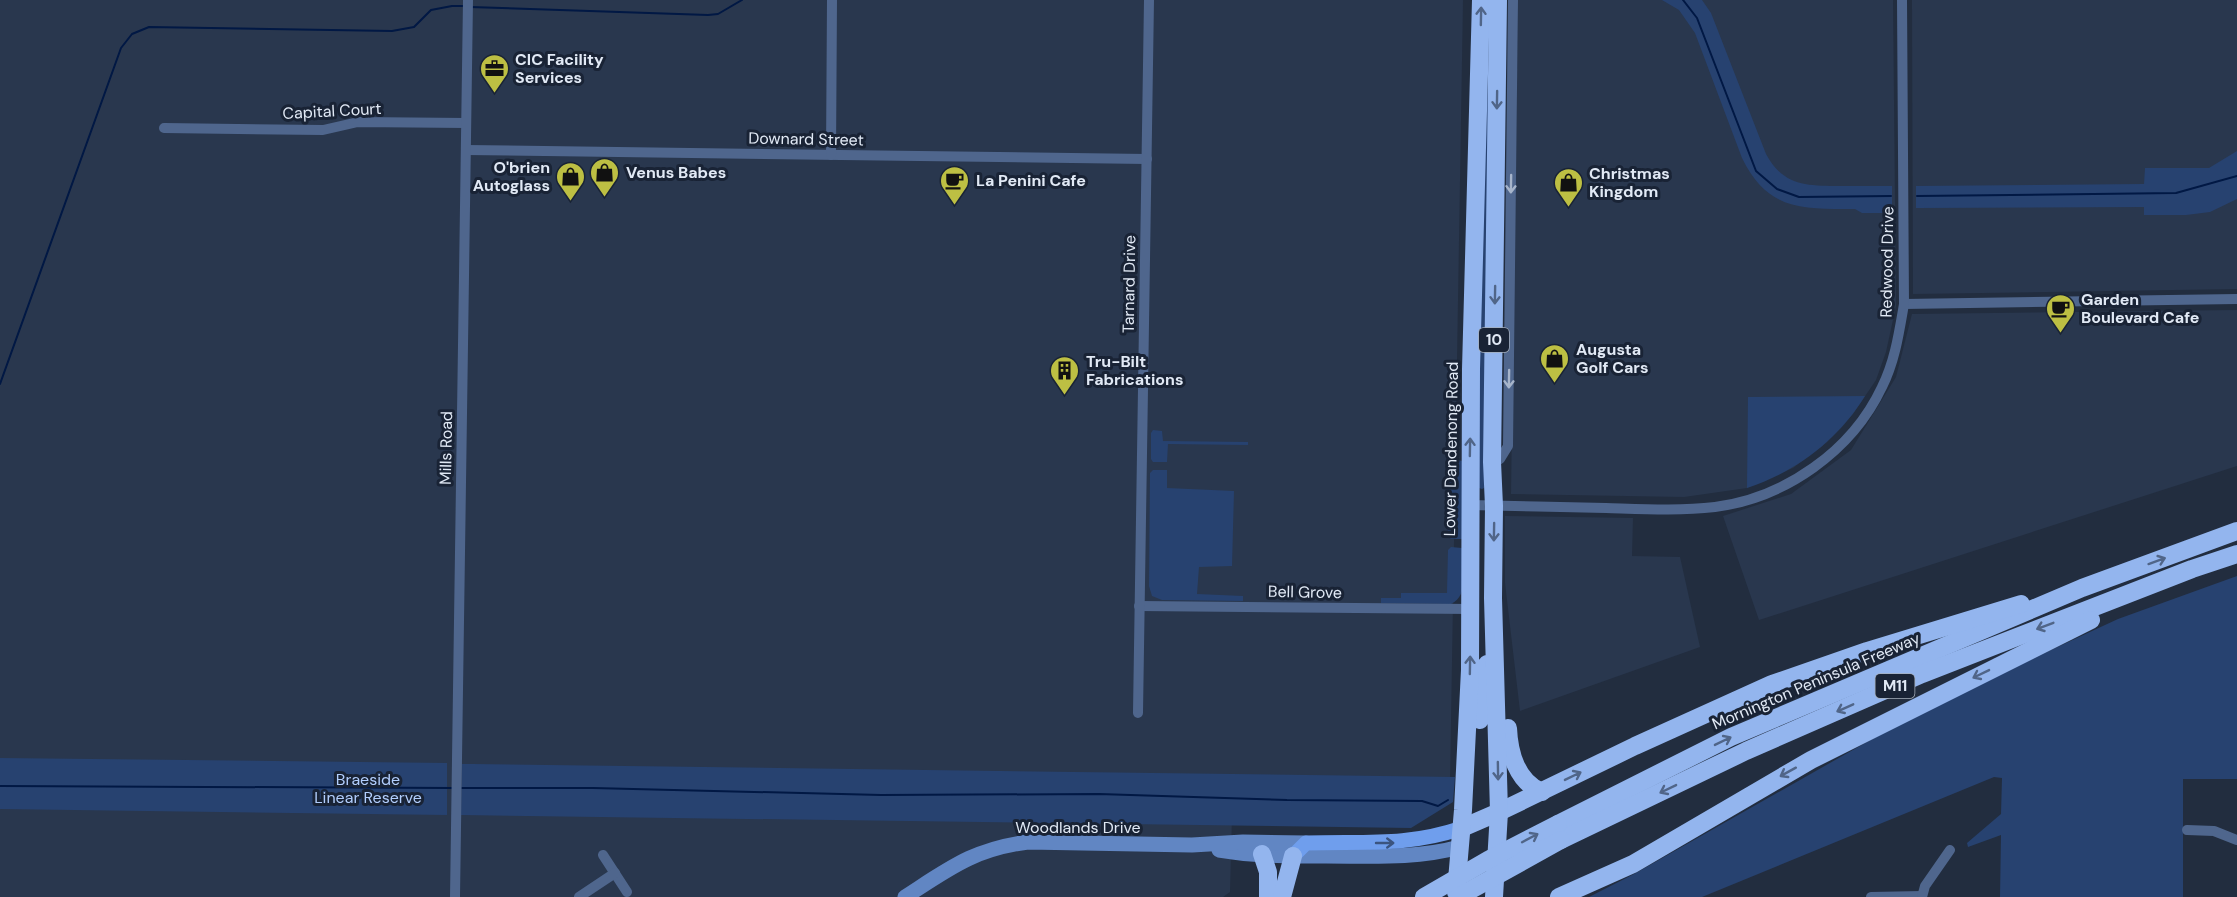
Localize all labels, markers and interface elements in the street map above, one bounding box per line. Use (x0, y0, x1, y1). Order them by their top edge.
one-way arrow (1475, 6, 1487, 26)
place label: CIC Facility Services (515, 49, 604, 88)
office icon: CIC Facility Services (478, 52, 510, 94)
one-way arrow (1492, 89, 1503, 109)
street label: Capital Court (282, 98, 382, 124)
street label: Downard Street (748, 127, 864, 151)
shop icon: Venus Babes (589, 156, 621, 198)
place label: O'brien Autoglass (473, 157, 550, 196)
shop icon: O'brien Autoglass (555, 160, 587, 202)
place label: Venus Babes (626, 162, 726, 183)
place label: Christmas Kingdom (1589, 163, 1670, 202)
cafe icon: La Penini Cafe (939, 164, 971, 206)
shop icon: Christmas Kingdom (1552, 166, 1584, 208)
place label: La Penini Cafe (976, 170, 1086, 191)
one-way arrow (1505, 174, 1517, 194)
street label: Redwood Drive (1876, 206, 1898, 318)
street label: Tarnard Drive (1118, 235, 1140, 333)
one-way arrow (1489, 284, 1500, 304)
place label: Garden Boulevard Cafe (2081, 289, 2199, 328)
cafe icon: Garden Boulevard Cafe (2044, 292, 2076, 334)
road number: 10 (1479, 328, 1509, 352)
place label: Augusta Golf Cars (1576, 339, 1648, 378)
shop icon: Augusta Golf Cars (1539, 342, 1571, 384)
place label: Tru-Bilt Fabrications (1086, 351, 1183, 390)
building icon: Tru-Bilt Fabrications (1049, 354, 1081, 396)
street label: Lower Dandenong Road (1439, 361, 1463, 537)
one-way arrow (1503, 369, 1514, 389)
street label: Mills Road (435, 411, 457, 485)
one-way arrow (1464, 437, 1476, 457)
one-way arrow (1488, 521, 1500, 541)
one-way arrow (2147, 555, 2166, 566)
street label: Bell Grove (1268, 581, 1342, 603)
one-way arrow (2036, 622, 2055, 633)
street label: Mornington Peninsula Freeway (1709, 628, 1923, 734)
one-way arrow (1464, 656, 1476, 676)
one-way arrow (1972, 669, 1990, 680)
road number: M11 (1876, 674, 1914, 698)
one-way arrow (1836, 703, 1855, 714)
one-way arrow (1713, 735, 1731, 746)
one-way arrow (1492, 761, 1504, 781)
one-way arrow (1780, 766, 1797, 778)
park label: Braeside Linear Reserve (314, 769, 422, 808)
one-way arrow (1564, 770, 1582, 782)
one-way arrow (1659, 784, 1677, 795)
street label: Woodlands Drive (1015, 817, 1141, 838)
one-way arrow (1521, 832, 1538, 844)
one-way arrow (1375, 837, 1395, 849)

